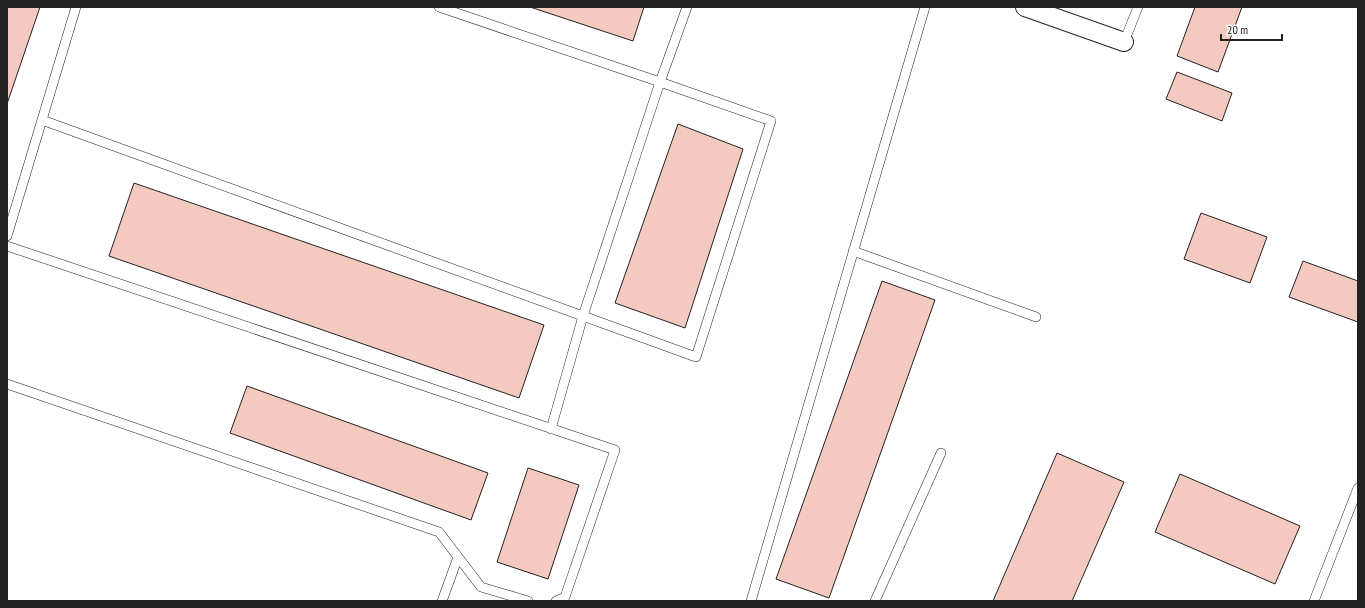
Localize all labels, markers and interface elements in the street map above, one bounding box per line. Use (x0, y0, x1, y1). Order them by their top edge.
scale bar (1221, 16, 1282, 42)
text: 20 m (1227, 22, 1248, 37)

